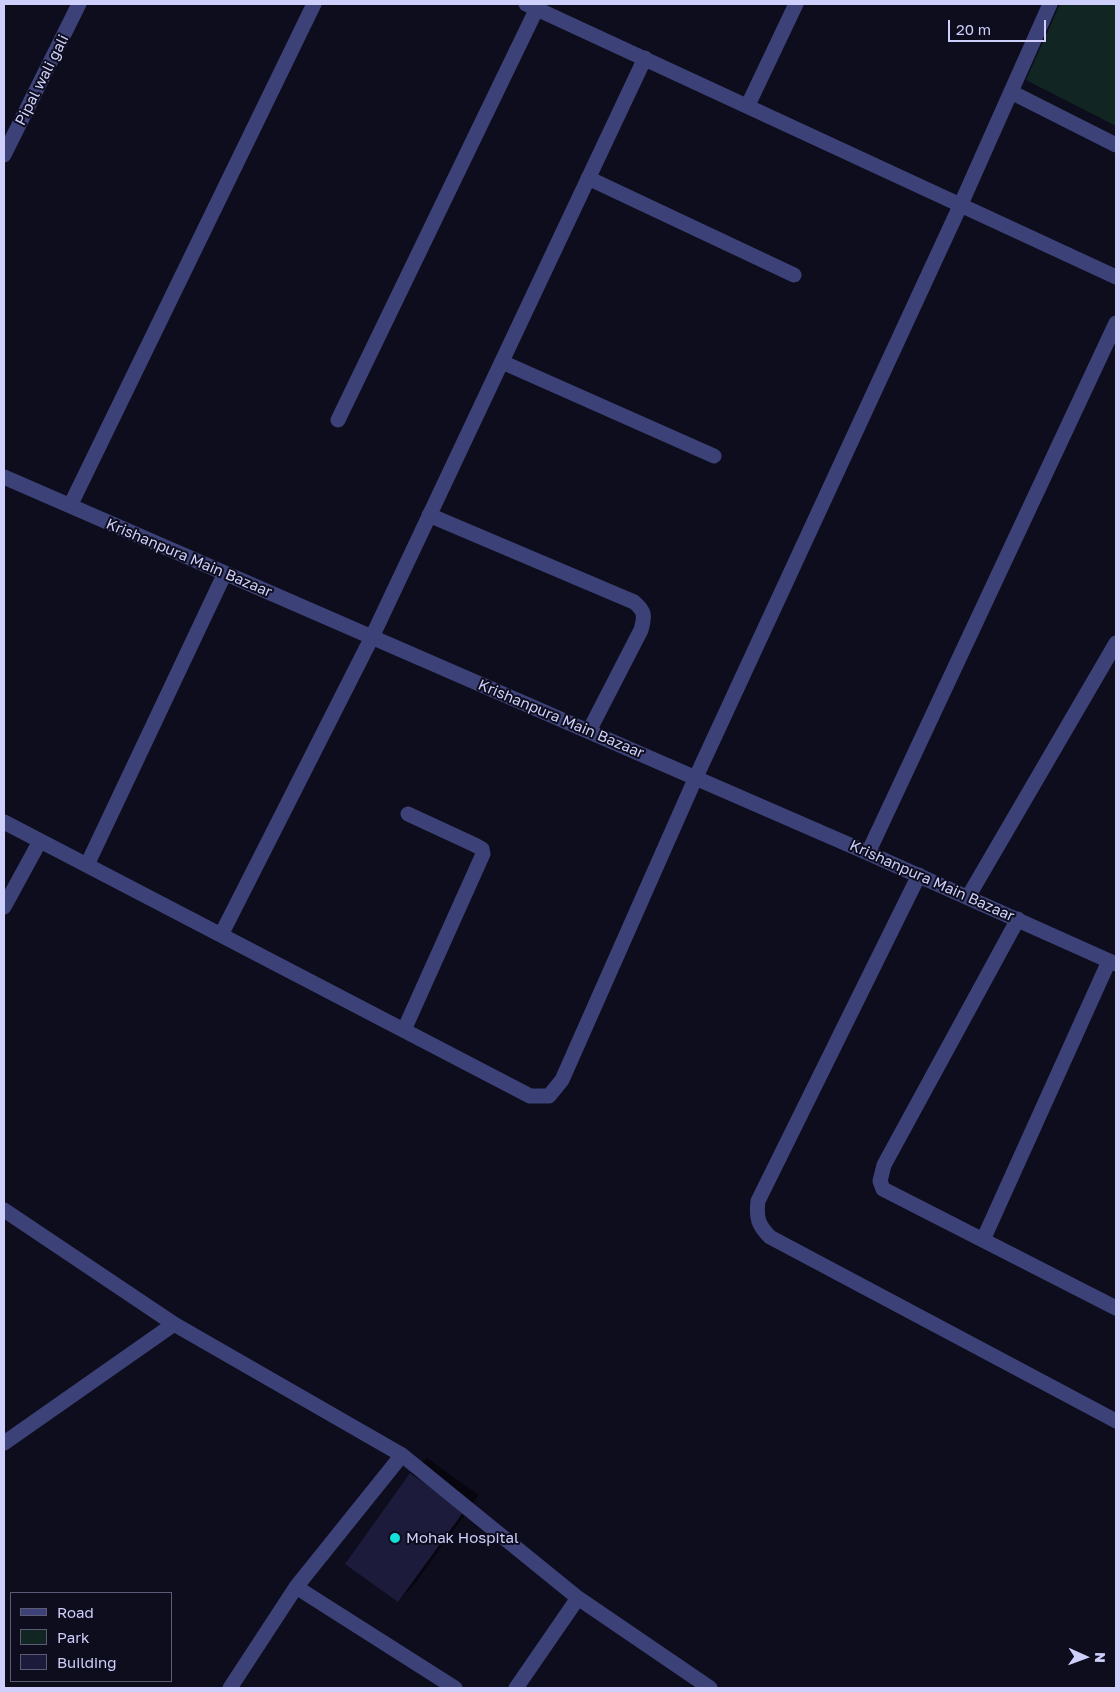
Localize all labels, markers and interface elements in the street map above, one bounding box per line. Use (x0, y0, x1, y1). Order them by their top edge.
scale bar (950, 10, 1048, 42)
text: 20 m (956, 20, 991, 38)
street label: Pipal wali gali (11, 32, 73, 128)
street label: Krishanpura Main Bazaar (103, 515, 275, 601)
street label: Krishanpura Main Bazaar (475, 676, 647, 762)
street label: Krishanpura Main Bazaar (847, 836, 1017, 926)
place label: Mohak Hospital (406, 1529, 519, 1547)
marker: Mohak Hospital (388, 1531, 402, 1545)
legend (10, 1592, 172, 1682)
text: Road (57, 1603, 94, 1621)
text: Park (57, 1628, 89, 1646)
north arrow (1060, 1632, 1110, 1682)
text: N (1092, 1652, 1109, 1663)
text: Building (57, 1653, 117, 1671)

